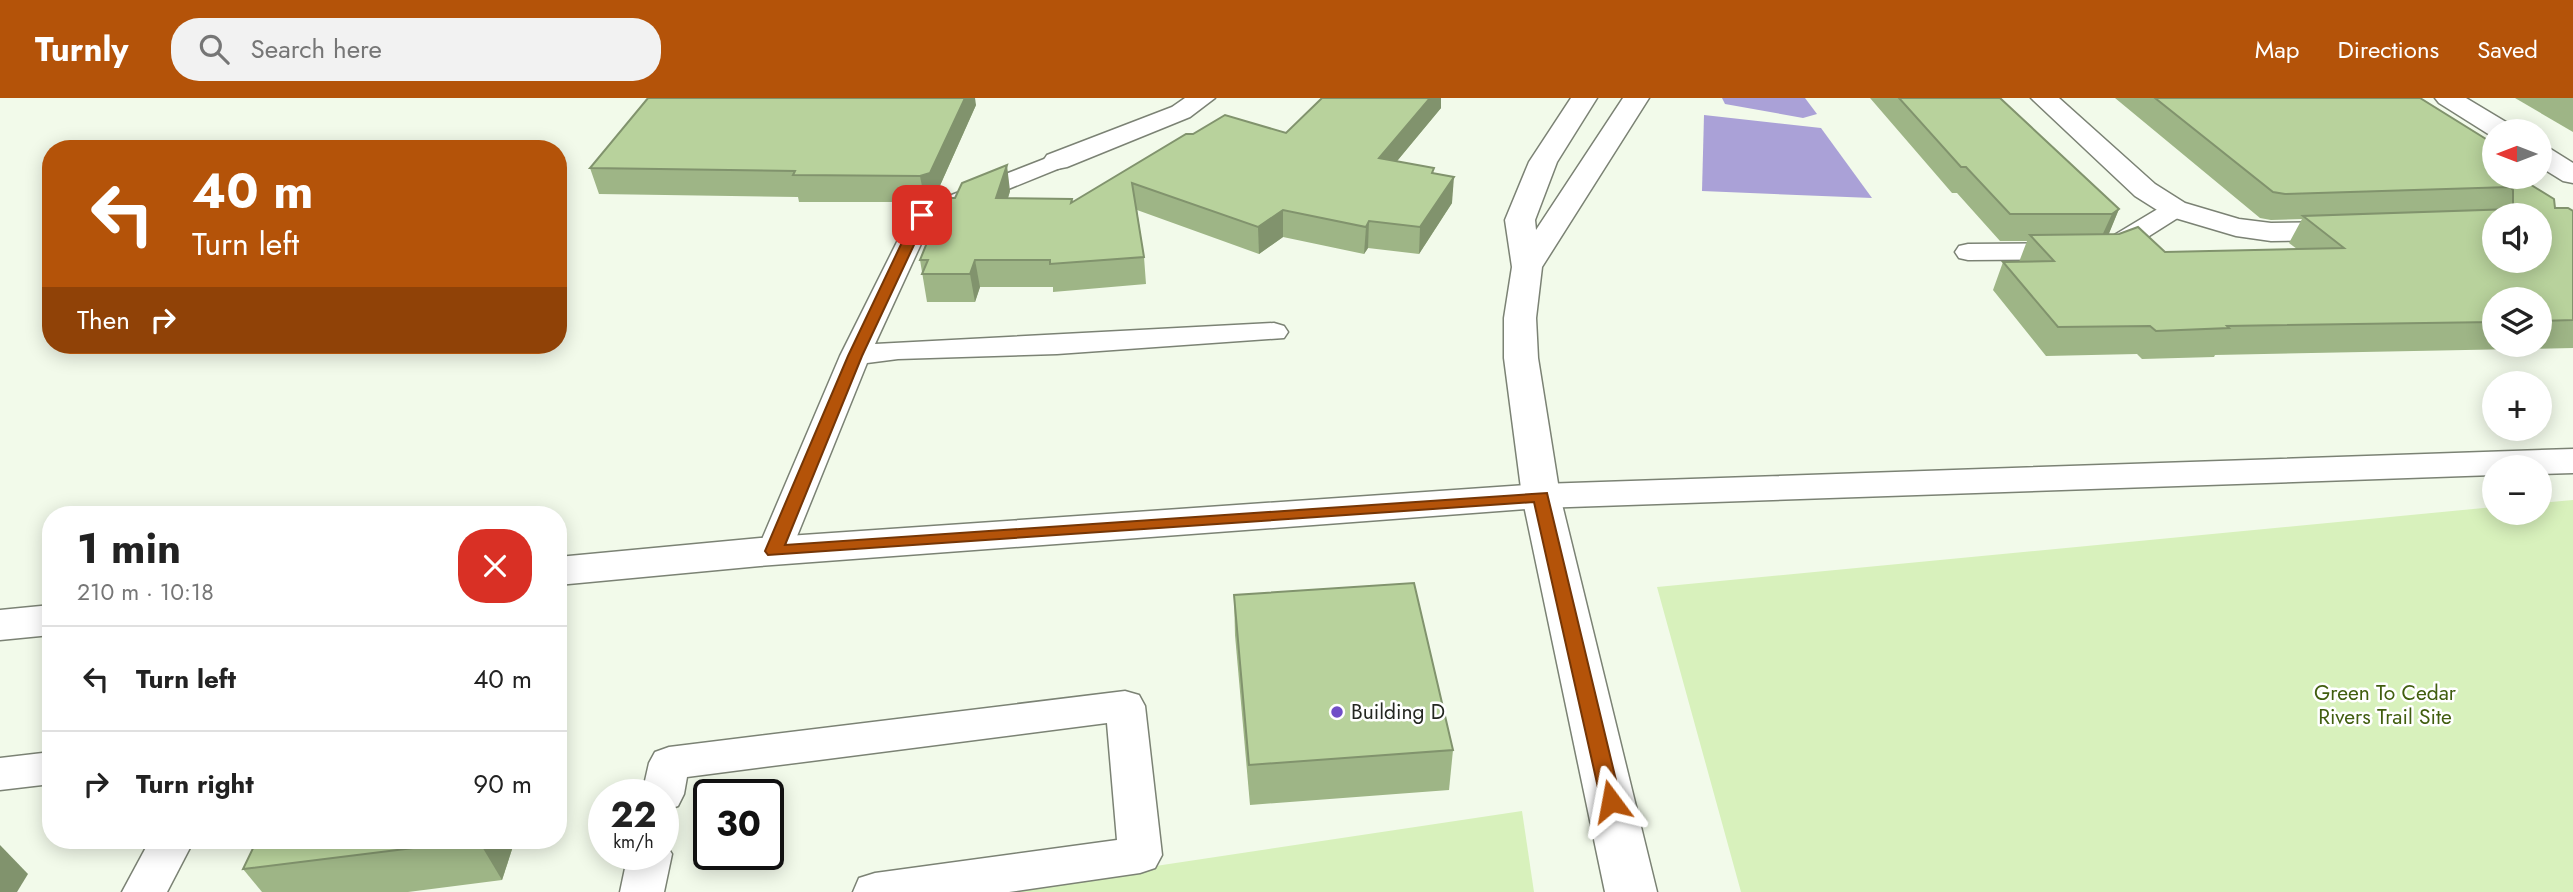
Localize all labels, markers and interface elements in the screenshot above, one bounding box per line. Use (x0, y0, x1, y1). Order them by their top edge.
search box (171, 18, 661, 81)
text: Turnly (35, 26, 129, 73)
icon: search (195, 30, 233, 68)
text: Search here (251, 30, 382, 68)
text: Map (2255, 32, 2300, 67)
text: Directions (2338, 32, 2439, 67)
text: Saved (2477, 32, 2538, 67)
north arrow (2482, 119, 2552, 189)
map controls (2482, 119, 2552, 525)
text: 40 m (192, 156, 314, 226)
icon: left (77, 168, 168, 259)
pin (892, 185, 952, 245)
icon: arrive (903, 196, 941, 234)
button: sound (2482, 203, 2552, 273)
text: Turn left (192, 221, 299, 267)
button: layers (2482, 287, 2552, 357)
text: Then (77, 301, 130, 339)
icon: right (144, 301, 182, 339)
button: + (2482, 371, 2552, 441)
button: − (2482, 455, 2552, 525)
text: 1 min (77, 518, 181, 579)
button: close (458, 529, 532, 603)
text: 210 m · 10:18 (77, 575, 214, 609)
icon: left (77, 660, 115, 698)
text: Turn left (136, 660, 236, 698)
text: 40 m (473, 660, 532, 698)
park label: Green To Cedar Rivers Trail Site (2314, 678, 2457, 732)
place label: Building D (1351, 697, 1445, 727)
marker: Building D (1329, 704, 1345, 720)
position arrow (1574, 764, 1648, 838)
icon: right (77, 765, 115, 803)
text: Turn right (136, 765, 254, 803)
text: 90 m (473, 765, 532, 803)
speed limit sign: 30 (693, 779, 784, 870)
text: 22 (611, 790, 656, 840)
text: km/h (613, 829, 654, 855)

